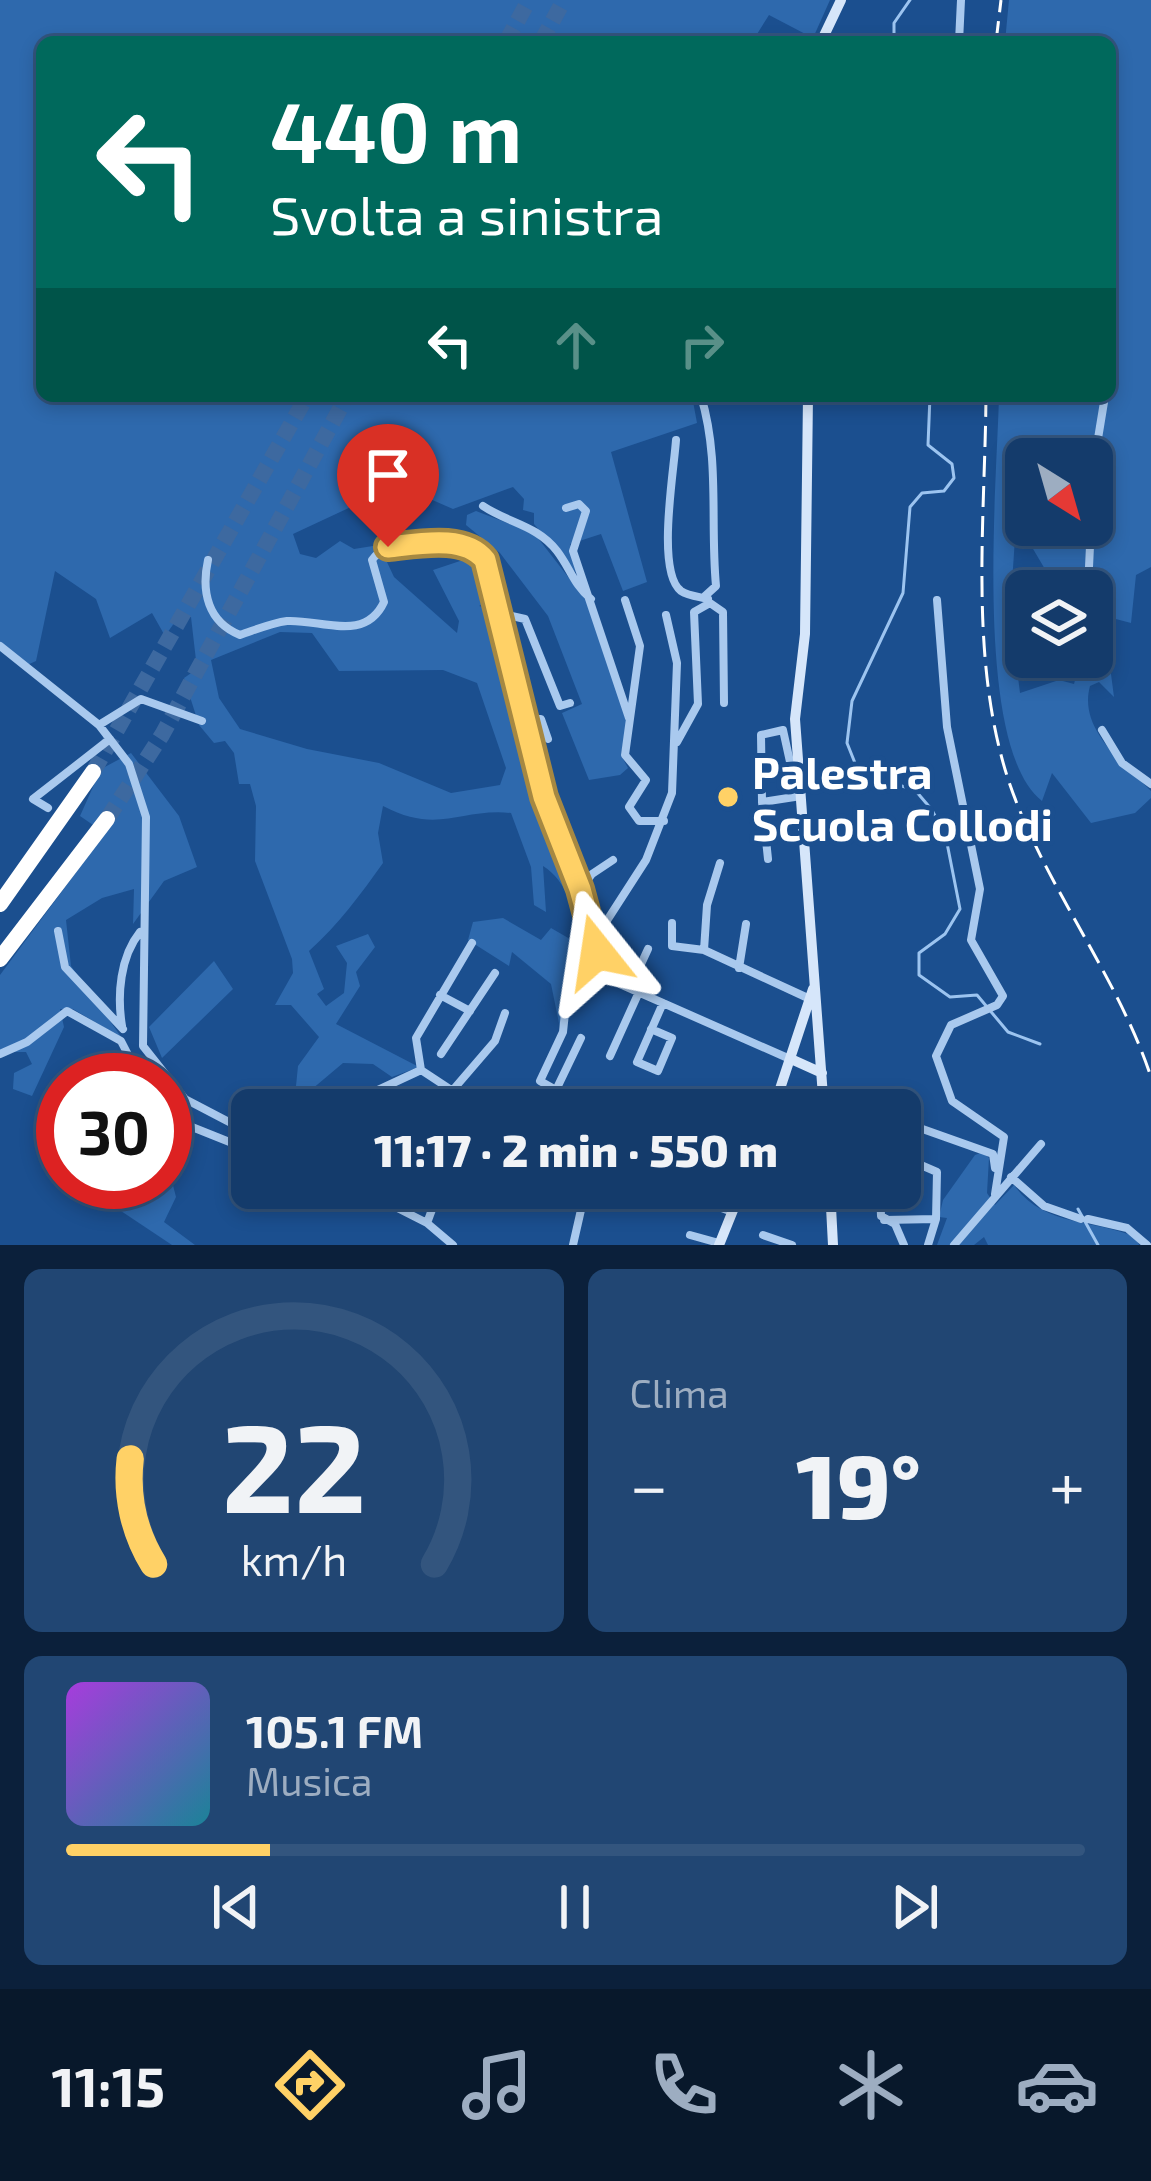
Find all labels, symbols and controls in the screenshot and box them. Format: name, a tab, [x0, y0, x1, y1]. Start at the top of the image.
text: 440 m	[270, 79, 522, 180]
icon: left	[72, 84, 228, 240]
text: Svolta a sinistra	[270, 181, 663, 246]
icon: left	[417, 312, 483, 378]
icon: ahead	[543, 312, 609, 378]
icon: right	[669, 312, 735, 378]
pin	[337, 424, 439, 547]
north arrow	[1005, 438, 1113, 546]
map controls	[1005, 438, 1113, 678]
icon: arrive	[355, 442, 421, 508]
button: layers	[1005, 570, 1113, 678]
place label: Palestra Scuola Collodi	[752, 744, 1053, 850]
marker: Palestra Scuola Collodi	[715, 784, 741, 810]
position arrow	[534, 889, 660, 1015]
speed limit sign: 30	[36, 1053, 192, 1209]
text: 11:17 · 2 min · 550 m	[374, 1122, 778, 1176]
text: Clima	[630, 1369, 729, 1416]
text: 22	[221, 1388, 366, 1538]
text: 19°	[796, 1429, 921, 1537]
text: −	[630, 1444, 668, 1523]
text: +	[1049, 1444, 1085, 1523]
text: km/h	[240, 1532, 347, 1584]
text: 105.1 FM	[246, 1703, 423, 1757]
text: Musica	[246, 1757, 372, 1804]
icon: previous	[203, 1874, 269, 1940]
icon: pause	[542, 1874, 608, 1940]
icon: next	[882, 1874, 948, 1940]
icon: directions	[268, 2043, 352, 2127]
icon: music	[455, 2043, 539, 2127]
icon: phone	[642, 2043, 726, 2127]
icon: climate	[829, 2043, 913, 2127]
icon: car	[1015, 2043, 1099, 2127]
text: 11:15	[51, 2053, 165, 2118]

